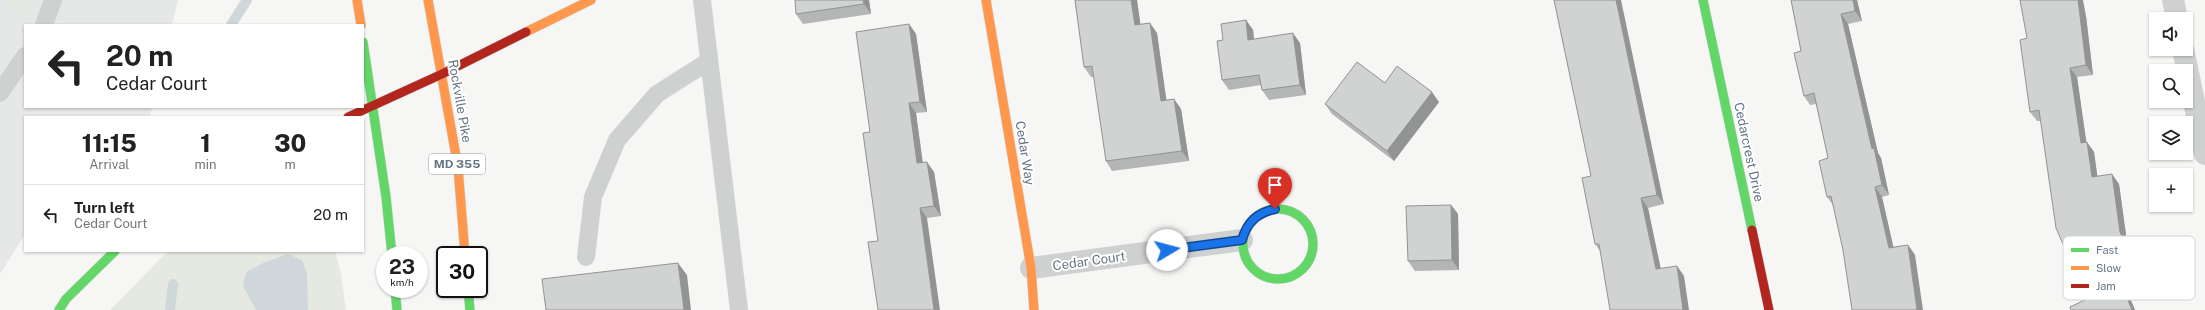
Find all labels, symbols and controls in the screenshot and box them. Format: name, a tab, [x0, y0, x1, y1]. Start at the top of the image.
map controls	[2149, 12, 2193, 212]
button: sound	[2149, 12, 2193, 56]
text: 20 m	[106, 39, 173, 72]
icon: left	[40, 40, 92, 92]
street label: Rockville Pike	[445, 58, 475, 144]
button: search	[2149, 64, 2193, 108]
text: Cedar Court	[106, 73, 208, 94]
street label: Cedarcrest Drive	[1731, 101, 1767, 203]
button: layers	[2149, 116, 2193, 160]
street label: Cedar Way	[1013, 120, 1037, 186]
text: 11:15	[82, 129, 137, 157]
text: 1	[200, 129, 211, 157]
text: 30	[274, 129, 306, 157]
road number: MD 355	[429, 154, 485, 174]
text: Arrival	[89, 157, 129, 172]
text: min	[194, 157, 216, 172]
text: m	[285, 157, 296, 172]
pin	[1258, 168, 1292, 209]
button: +	[2149, 168, 2193, 212]
icon: arrive	[1264, 174, 1286, 196]
text: Turn left	[74, 199, 135, 216]
icon: left	[40, 204, 62, 226]
text: 20 m	[313, 206, 348, 223]
text: Cedar Court	[74, 216, 147, 231]
position arrow	[1146, 229, 1188, 271]
legend	[2063, 236, 2195, 300]
text: Fast	[2096, 244, 2118, 256]
speed limit sign: 30	[436, 246, 488, 298]
street label: Cedar Court	[1052, 248, 1126, 274]
text: 23	[389, 255, 415, 279]
text: Slow	[2096, 262, 2122, 274]
text: km/h	[390, 276, 414, 288]
text: Jam	[2096, 280, 2116, 292]

